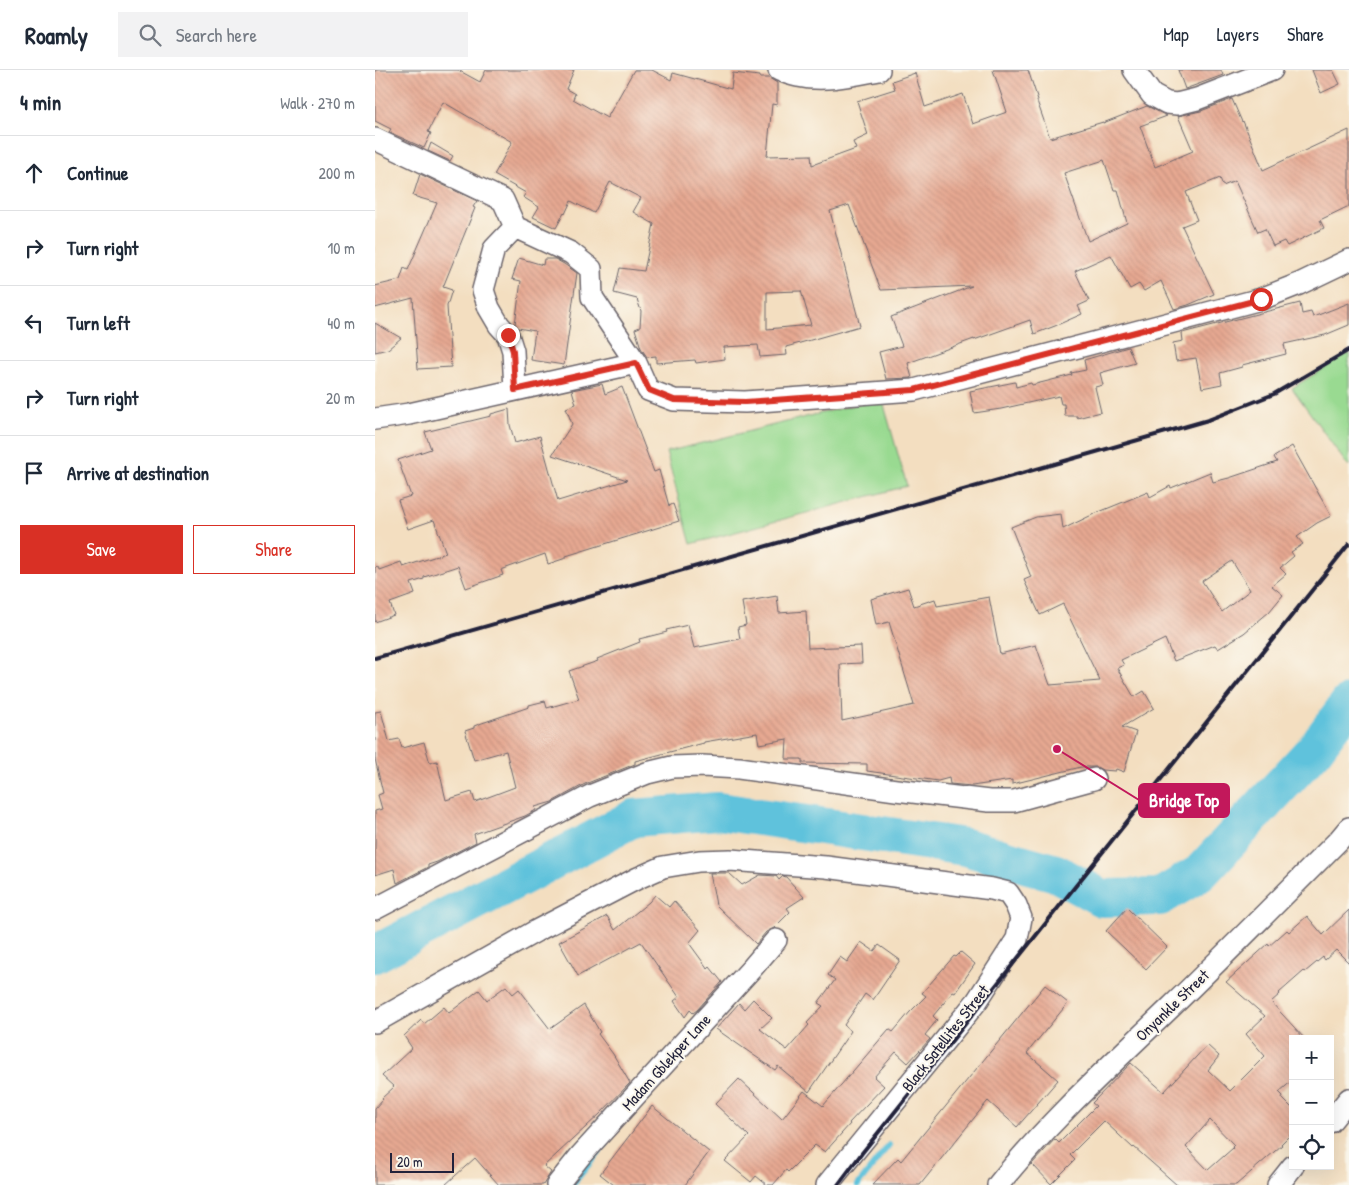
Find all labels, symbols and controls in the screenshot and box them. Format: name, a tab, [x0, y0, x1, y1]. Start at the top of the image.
search box	[118, 12, 468, 57]
text: Roamly	[25, 19, 88, 51]
icon: search	[136, 21, 164, 49]
text: Search here	[176, 22, 257, 48]
text: Map	[1163, 22, 1189, 47]
text: Layers	[1217, 22, 1259, 47]
text: Share	[1287, 22, 1324, 47]
text: 4 min	[20, 88, 61, 117]
text: Walk · 270 m	[280, 92, 355, 114]
icon: ahead	[20, 159, 48, 187]
text: Continue	[67, 160, 128, 186]
text: 200 m	[319, 162, 355, 184]
icon: right	[20, 234, 48, 262]
text: Turn right	[67, 235, 138, 261]
text: 10 m	[327, 237, 355, 259]
route start	[1250, 288, 1273, 311]
icon: left	[20, 309, 48, 337]
text: Turn left	[67, 310, 130, 336]
text: 40 m	[327, 312, 355, 334]
route end	[497, 324, 520, 347]
icon: right	[20, 384, 48, 412]
text: Turn right	[67, 385, 138, 411]
text: 20 m	[326, 387, 355, 409]
icon: arrive	[20, 459, 48, 487]
text: Arrive at destination	[67, 460, 209, 486]
button: Save	[20, 525, 183, 574]
button: Share	[193, 525, 355, 574]
callout: Bridge Top	[1139, 784, 1229, 817]
text: Bridge Top	[1149, 788, 1219, 814]
street label: Onyankle Street	[1130, 964, 1214, 1046]
street label: Black Satellites Street	[896, 980, 994, 1096]
street label: Madam Gblekper Lane	[617, 1008, 716, 1115]
map controls	[1289, 1035, 1334, 1170]
button: +	[1289, 1035, 1334, 1080]
button: −	[1289, 1080, 1334, 1125]
button: locate	[1289, 1125, 1334, 1170]
scale bar	[390, 1150, 454, 1173]
text: 20 m	[397, 1152, 423, 1171]

